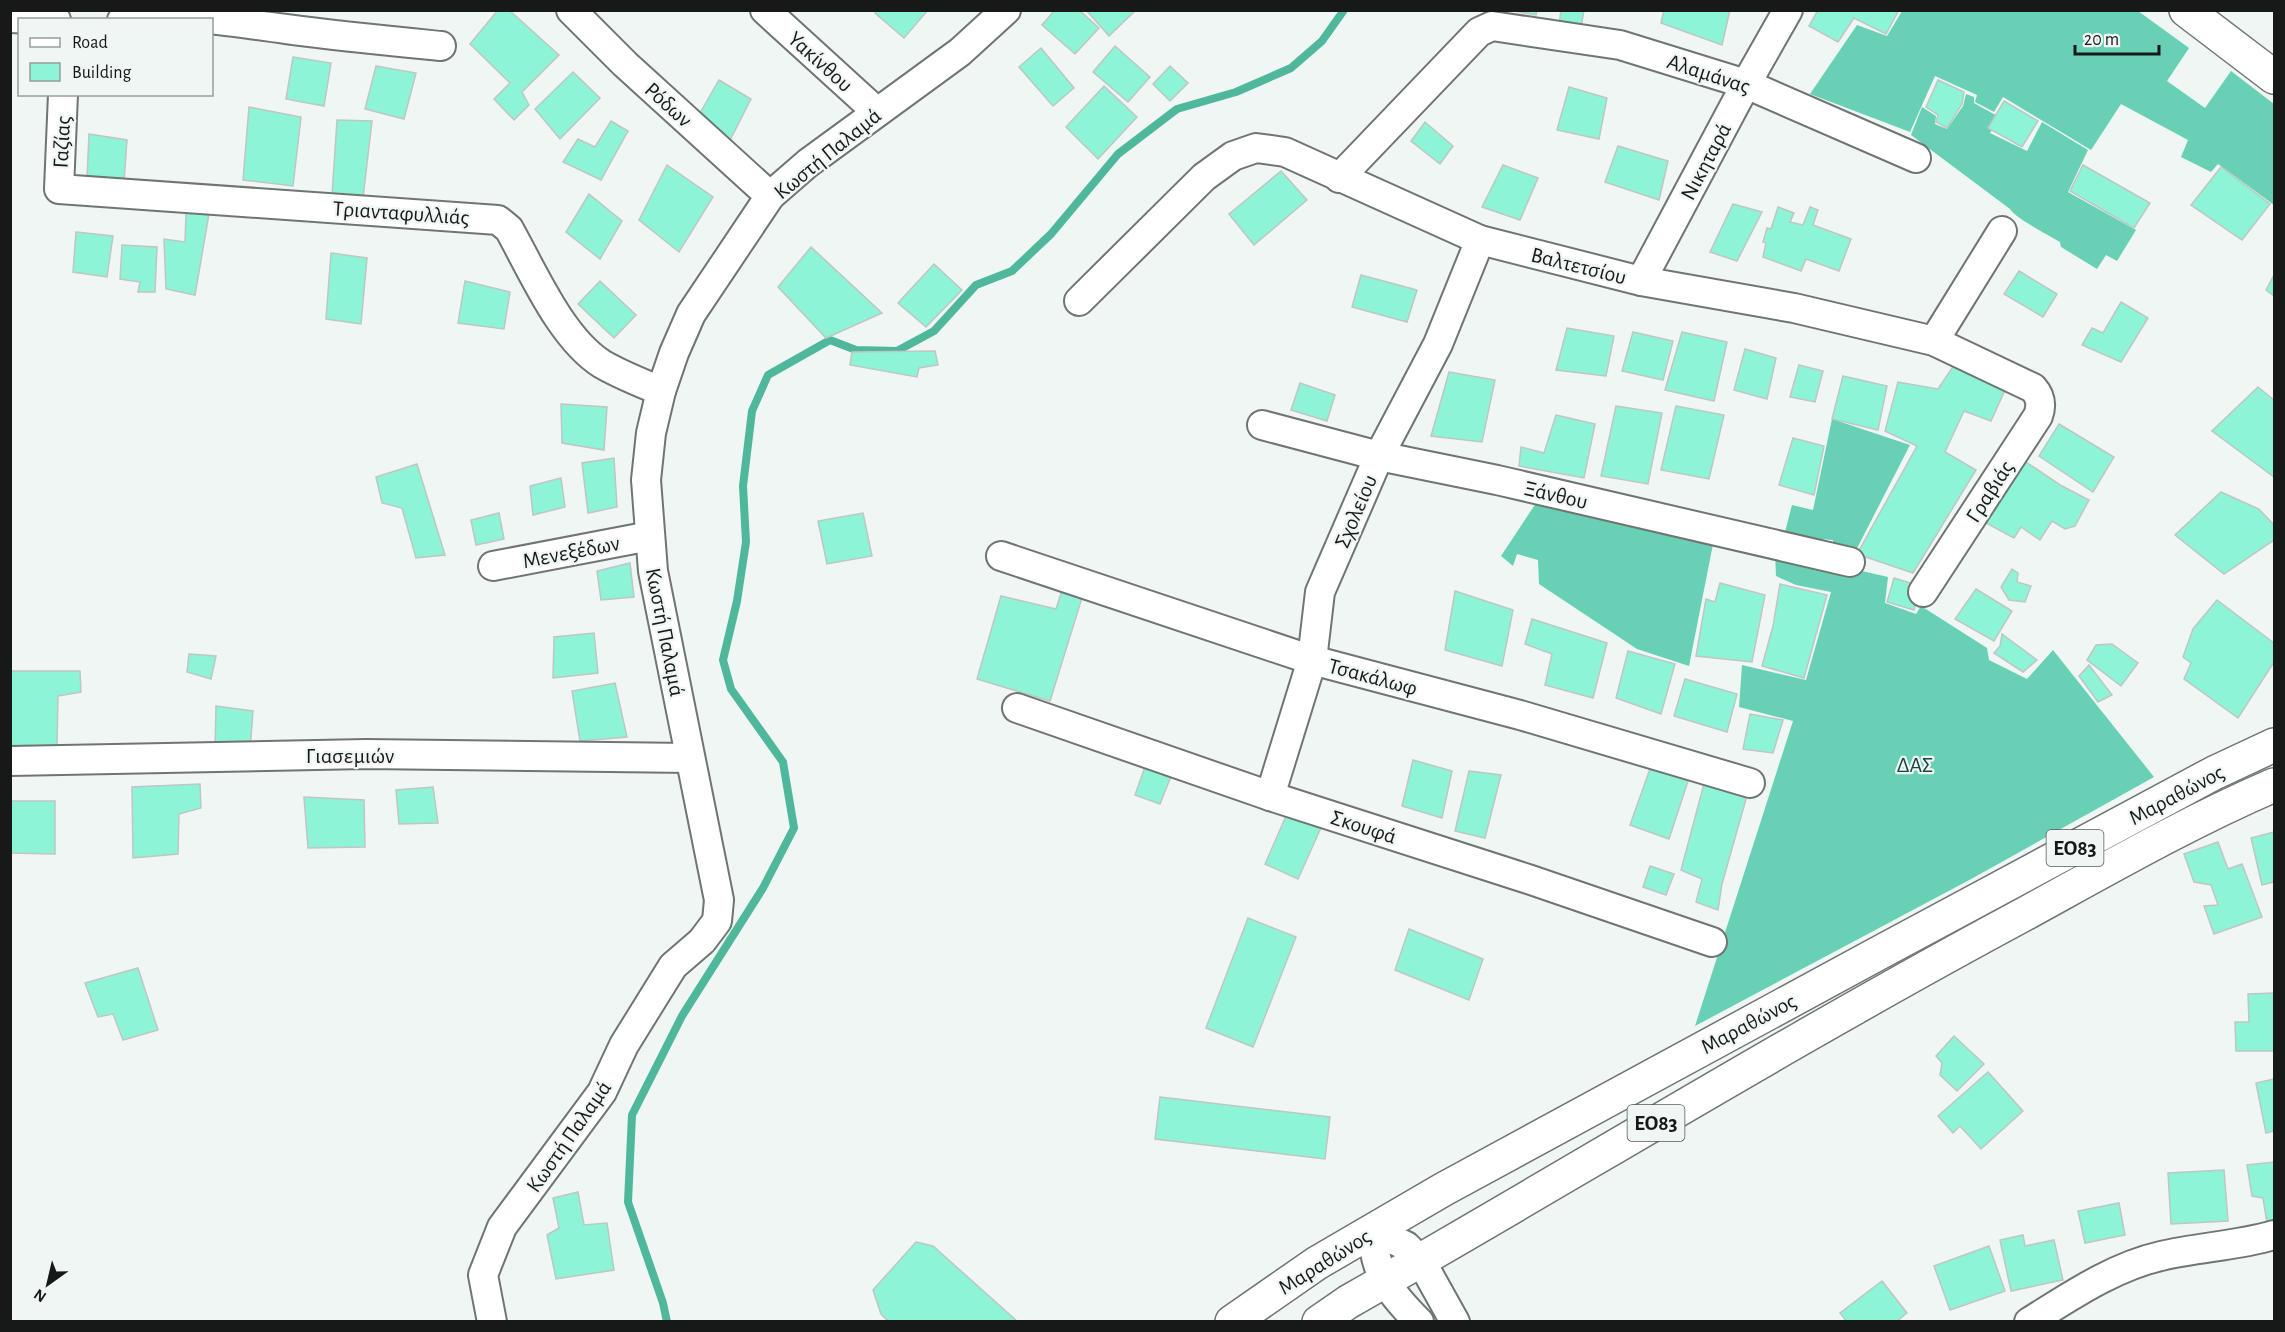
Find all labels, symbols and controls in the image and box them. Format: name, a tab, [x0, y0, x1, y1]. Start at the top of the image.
legend	[18, 18, 213, 96]
scale bar	[2075, 18, 2159, 56]
street label: Υακίνθου	[784, 27, 857, 96]
text: 20 m	[2084, 31, 2119, 49]
text: Road	[72, 34, 108, 52]
street label: Αλαμάνας	[1665, 50, 1753, 98]
text: Building	[72, 64, 132, 82]
street label: Ρόδων	[641, 78, 696, 131]
street label: Κωστή Παλαμά	[770, 104, 885, 203]
street label: Γαζίας	[50, 115, 74, 169]
street label: Νικηταρά	[1677, 119, 1735, 204]
street label: Τριανταφυλλιάς	[332, 197, 470, 229]
street label: Βαλτετσίου	[1529, 244, 1629, 288]
street label: Γραβιάς	[1962, 457, 2018, 526]
street label: Σχολείου	[1331, 472, 1381, 551]
street label: Ξάνθου	[1522, 477, 1590, 513]
street label: Μενεξέδων	[521, 532, 622, 573]
street label: Κωστή Παλαμά	[642, 566, 688, 698]
street label: Τσακάλωφ	[1326, 655, 1420, 699]
street label: Γιασεμιών	[306, 745, 394, 767]
park label: ΔΑΣ	[1897, 754, 1933, 776]
street label: Μαραθώνος	[2125, 761, 2228, 829]
street label: Σκουφά	[1328, 806, 1399, 848]
road number: ΕΟ83	[2046, 830, 2104, 866]
street label: Μαραθώνος	[1697, 990, 1800, 1058]
street label: Κωστή Παλαμά	[522, 1077, 615, 1196]
road number: ΕΟ83	[1628, 1105, 1684, 1141]
street label: Μαραθώνος	[1275, 1225, 1375, 1299]
north arrow	[18, 1254, 78, 1314]
text: N	[31, 1286, 49, 1305]

